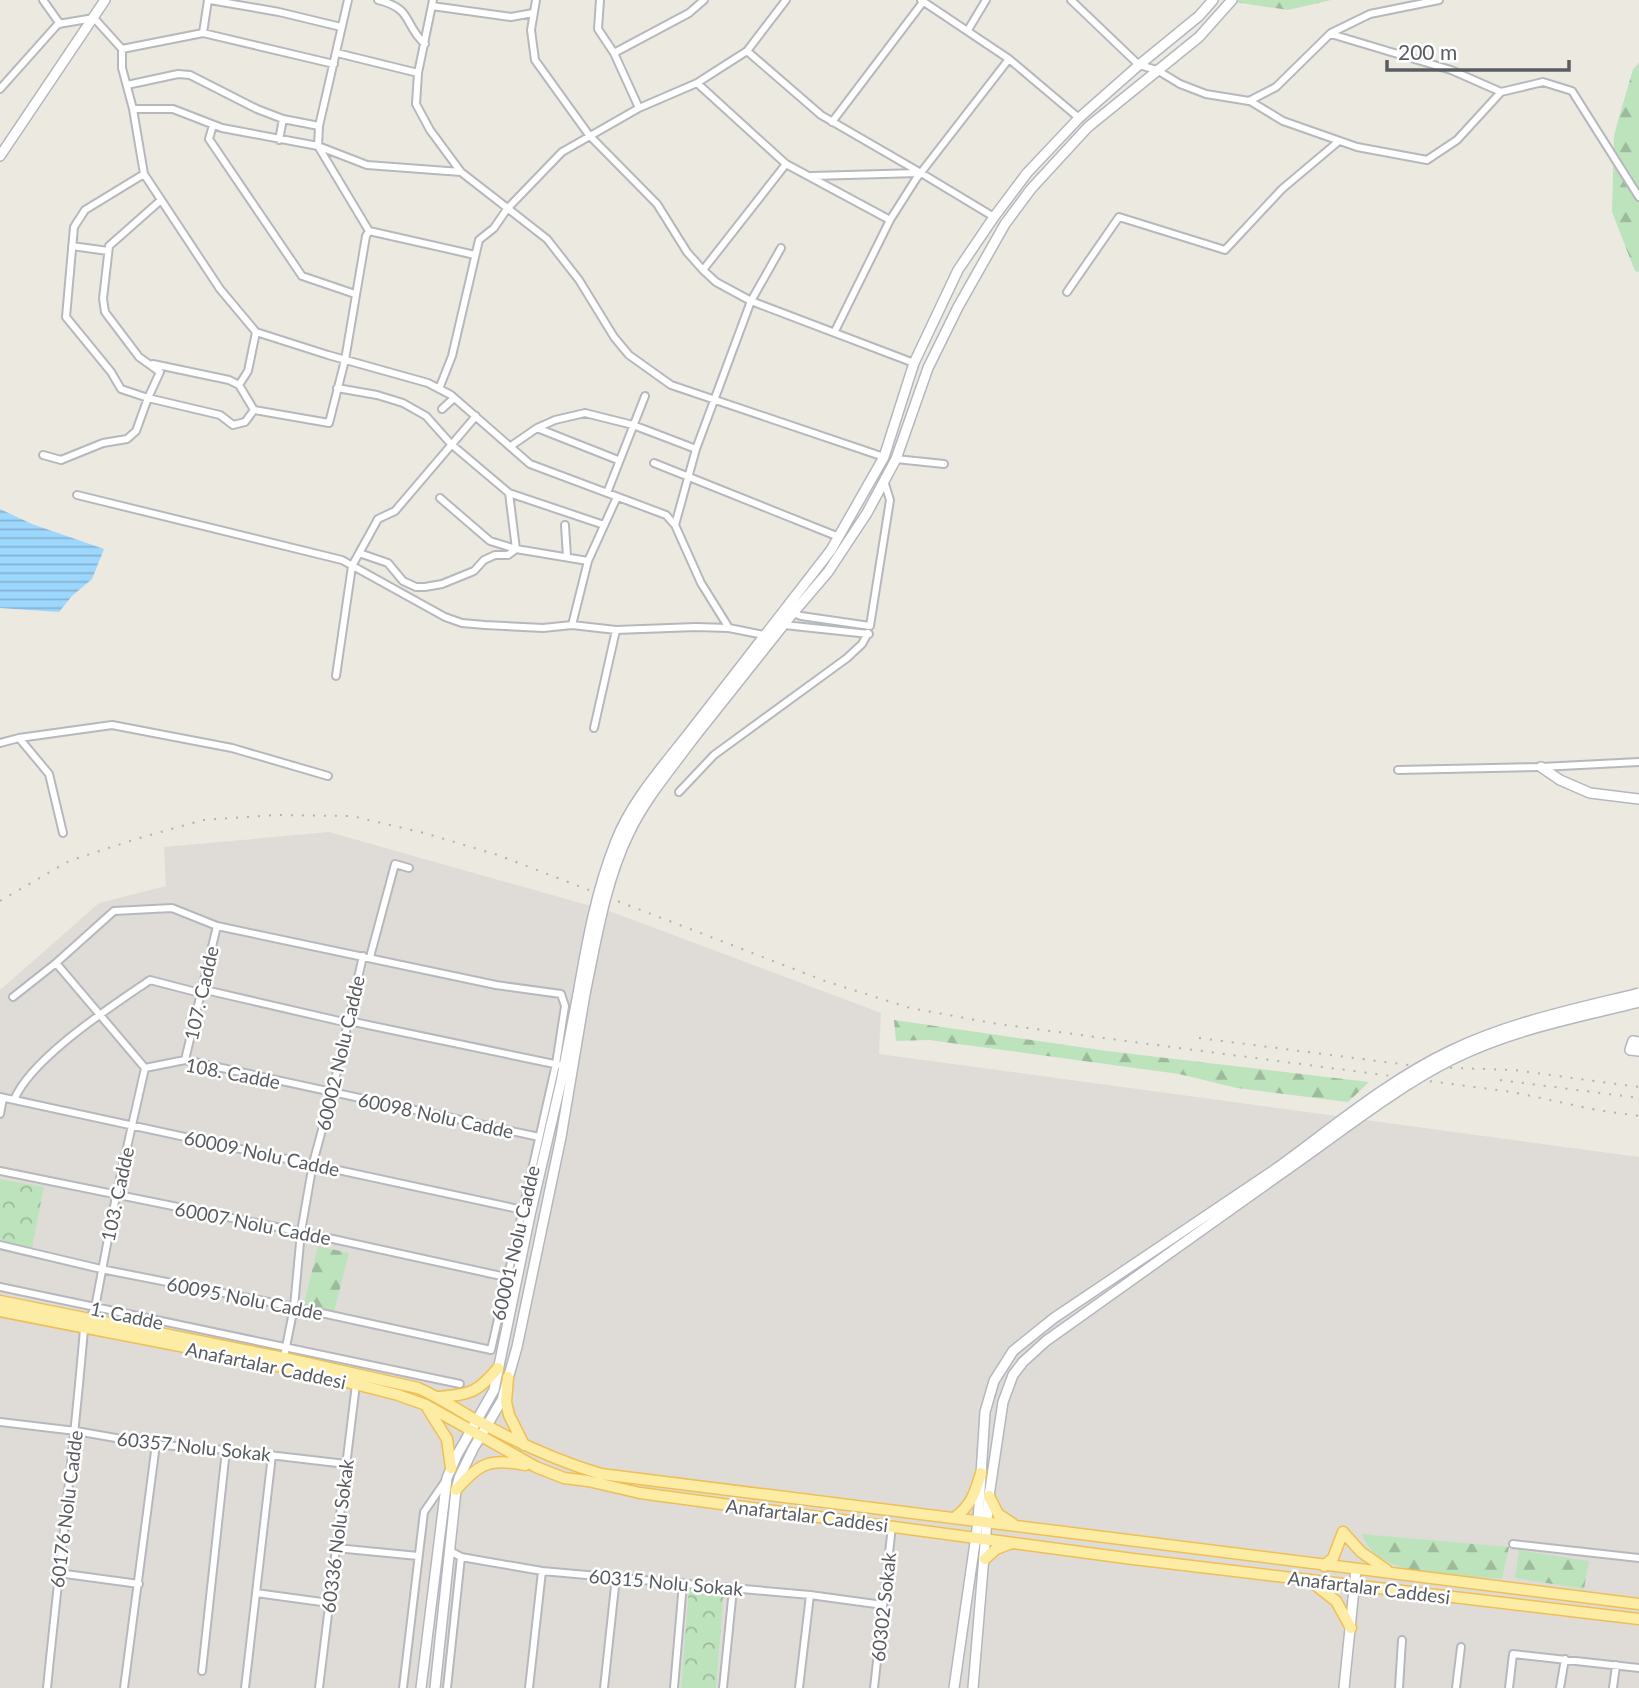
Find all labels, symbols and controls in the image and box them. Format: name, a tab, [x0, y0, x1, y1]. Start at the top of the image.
scale bar	[1387, 28, 1569, 72]
text: 200 m	[1398, 39, 1457, 64]
street label: 107. Cadde	[179, 944, 223, 1042]
street label: 60002 Nolu Cadde	[311, 973, 369, 1133]
street label: 108. Cadde	[184, 1053, 282, 1093]
street label: 60098 Nolu Cadde	[356, 1087, 516, 1143]
street label: 60009 Nolu Cadde	[182, 1125, 342, 1181]
street label: 103. Cadde	[96, 1145, 138, 1243]
street label: 60001 Nolu Cadde	[486, 1163, 544, 1323]
street label: 60007 Nolu Cadde	[173, 1197, 333, 1249]
street label: 60095 Nolu Cadde	[165, 1272, 325, 1324]
street label: 1. Cadde	[89, 1296, 165, 1334]
street label: Anafartalar Caddesi	[184, 1337, 348, 1393]
street label: 60357 Nolu Sokak	[116, 1426, 272, 1466]
street label: 60176 Nolu Cadde	[45, 1429, 87, 1589]
street label: 60336 Nolu Sokak	[316, 1458, 358, 1614]
street label: Anafartalar Caddesi	[724, 1494, 890, 1536]
street label: 60302 Sokak	[866, 1551, 900, 1663]
street label: 60315 Nolu Sokak	[588, 1564, 744, 1600]
street label: Anafartalar Caddesi	[1286, 1566, 1452, 1608]

